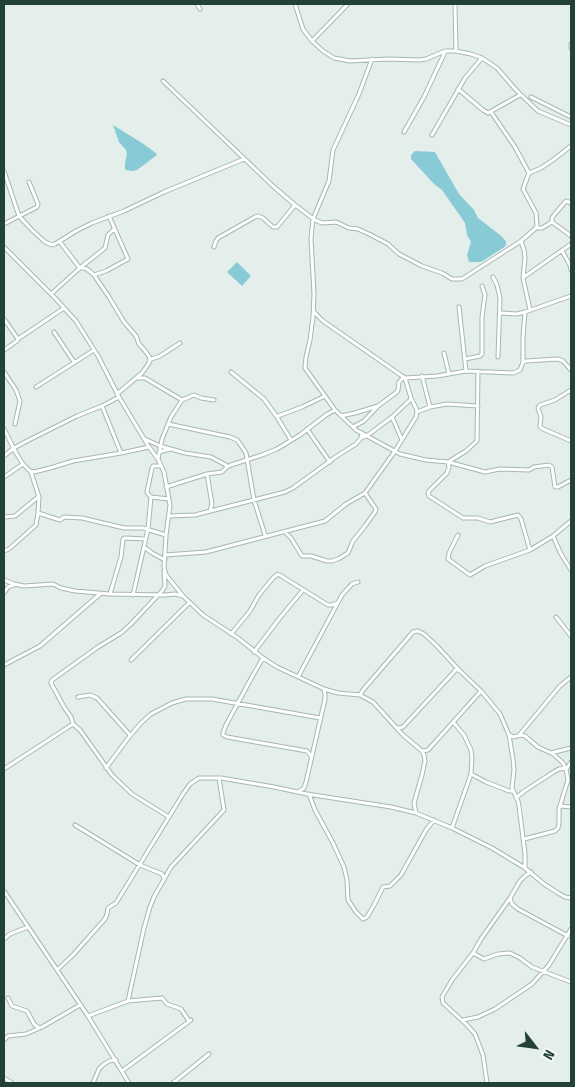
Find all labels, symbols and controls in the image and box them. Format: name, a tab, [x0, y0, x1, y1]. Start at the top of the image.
north arrow	[510, 1022, 560, 1072]
text: N	[539, 1047, 558, 1063]

